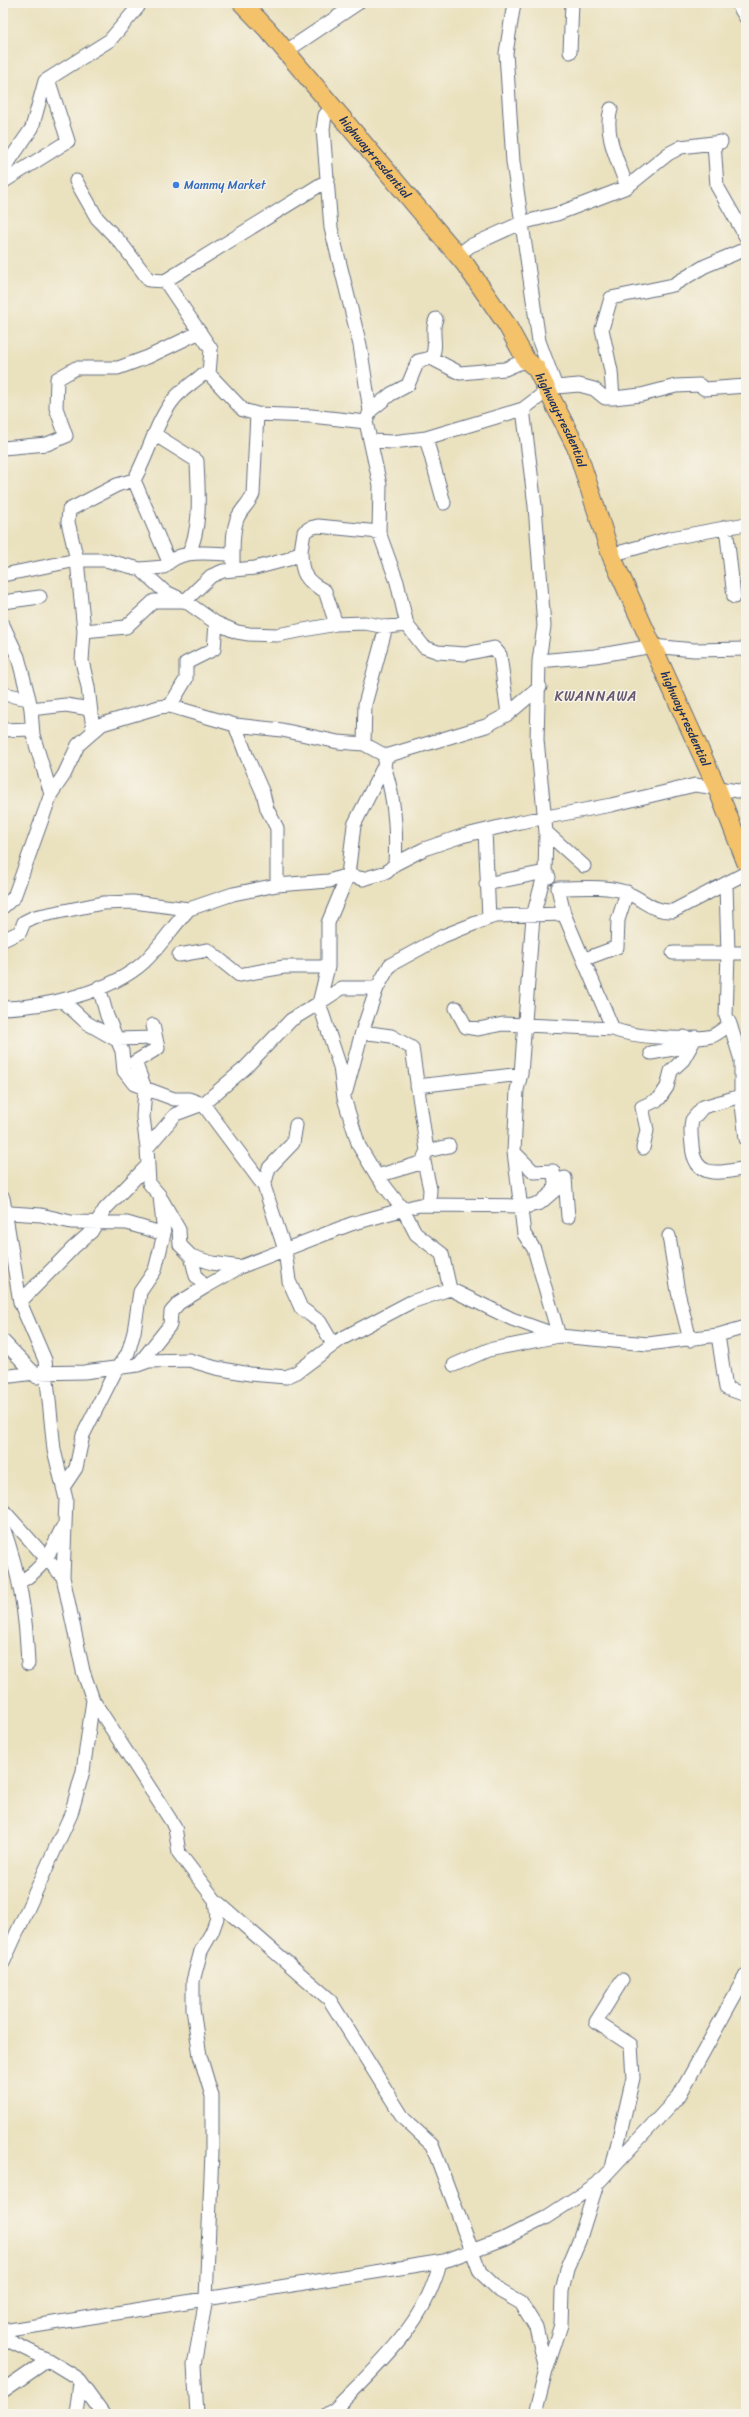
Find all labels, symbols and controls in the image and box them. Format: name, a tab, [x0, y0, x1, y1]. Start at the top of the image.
street label: highway+resdential	[333, 110, 417, 204]
place label: Mammy Market	[184, 174, 267, 196]
marker: Mammy Market	[171, 180, 181, 190]
street label: highway+resdential	[529, 368, 593, 471]
street label: highway+resdential	[654, 666, 717, 771]
district label: KWANNAWA	[555, 684, 637, 709]

